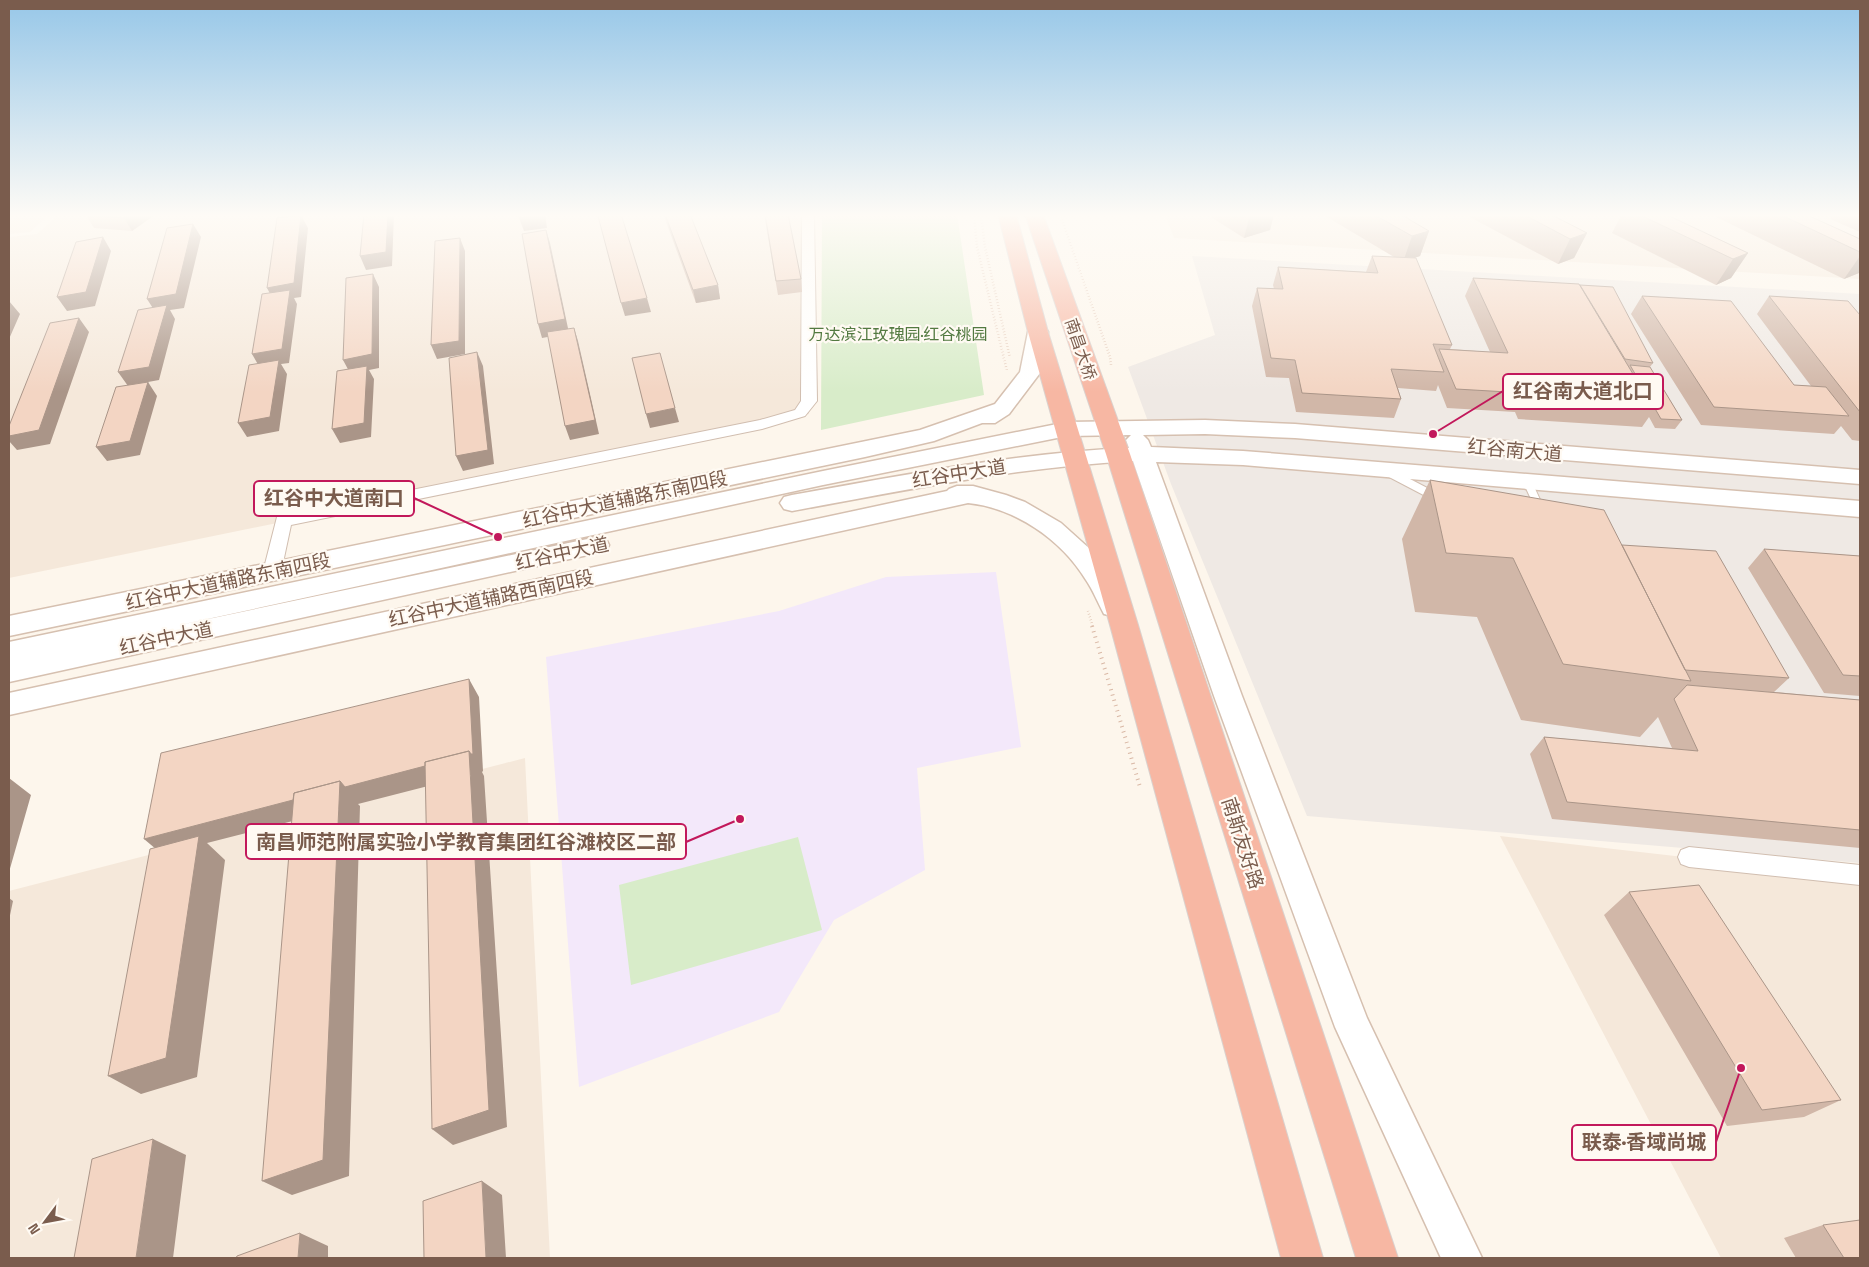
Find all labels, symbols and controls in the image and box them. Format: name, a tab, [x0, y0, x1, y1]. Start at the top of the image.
street label: 南昌大桥	[1060, 315, 1101, 383]
park label: 万达滨江玫瑰园·红谷桃园	[809, 324, 988, 345]
callout: 红谷南大道北口	[1503, 374, 1663, 409]
text: 红谷南大道北口	[1513, 378, 1653, 404]
street label: 红谷南大道	[1467, 434, 1563, 467]
street label: 红谷中大道	[910, 454, 1008, 493]
street label: 红谷中大道辅路东南四段	[520, 466, 730, 533]
callout: 红谷中大道南口	[254, 481, 414, 516]
text: 红谷中大道南口	[264, 485, 404, 511]
street label: 红谷中大道	[513, 531, 611, 576]
street label: 红谷中大道辅路东南四段	[123, 548, 333, 615]
street label: 红谷中大道辅路西南四段	[386, 565, 596, 632]
street label: 红谷中大道	[117, 616, 215, 661]
street label: 南斯友好路	[1216, 794, 1269, 892]
callout: 南昌师范附属实验小学教育集团红谷滩校区二部	[246, 824, 686, 859]
text: 南昌师范附属实验小学教育集团红谷滩校区二部	[256, 829, 676, 855]
callout: 联泰·香域尚城	[1572, 1125, 1716, 1160]
text: 联泰·香域尚城	[1582, 1129, 1706, 1155]
north arrow	[20, 1197, 70, 1247]
text: N	[24, 1220, 44, 1238]

